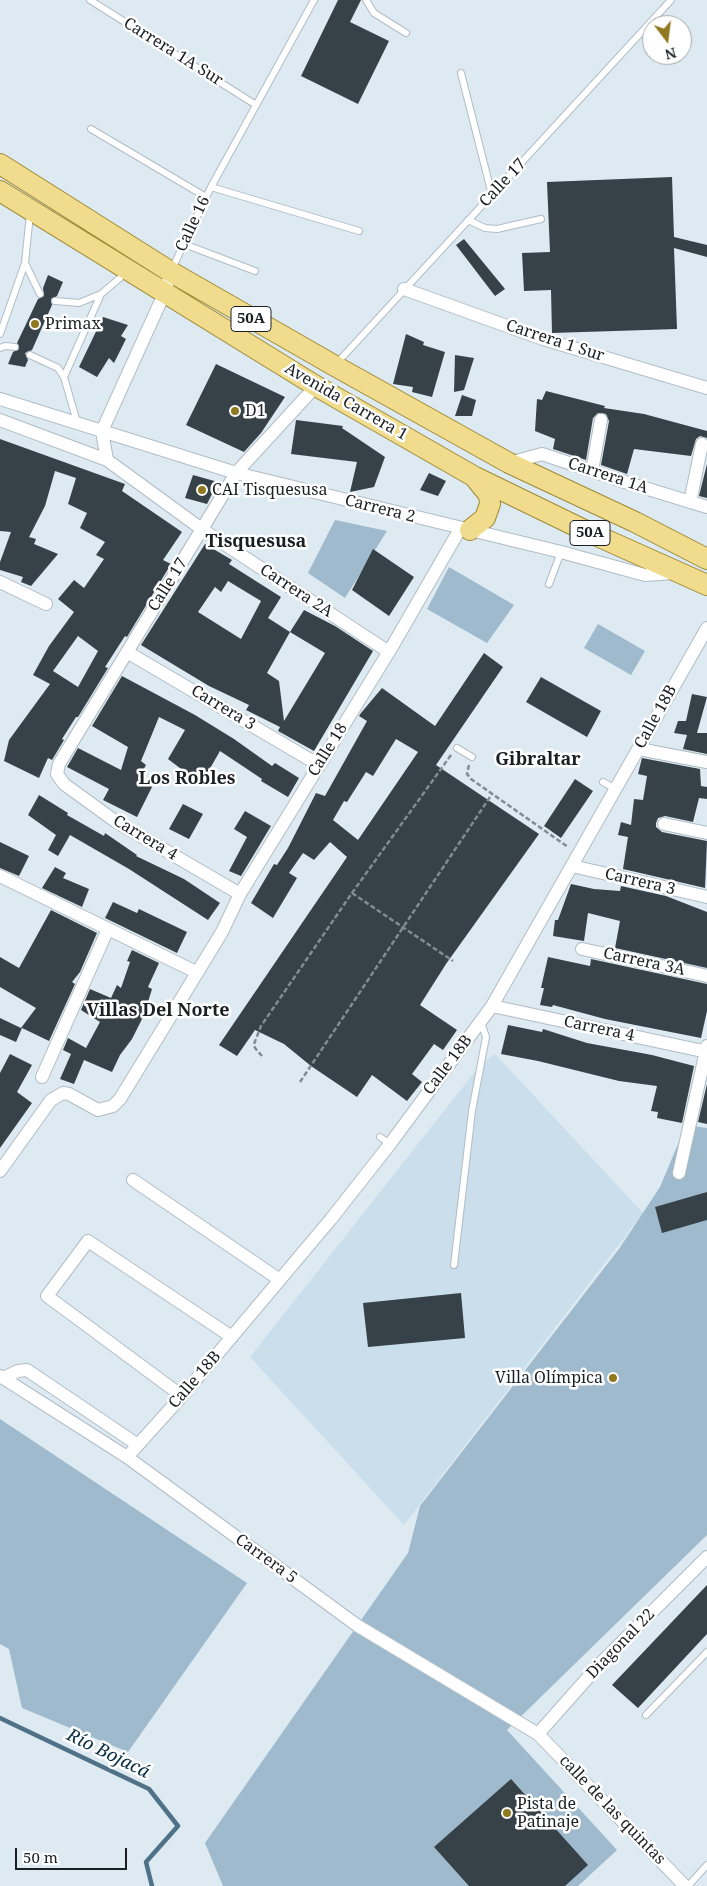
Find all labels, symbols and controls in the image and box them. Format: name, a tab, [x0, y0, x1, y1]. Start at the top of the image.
street label: Carrera 1A Sur	[120, 14, 226, 90]
north arrow	[642, 15, 692, 65]
text: N	[663, 43, 679, 65]
street label: Calle 17	[476, 155, 530, 211]
street label: Calle 16	[172, 193, 214, 255]
road number: 50A	[231, 306, 271, 332]
place label: Primax	[45, 314, 101, 334]
street label: Carrera 1 Sur	[503, 316, 607, 366]
marker: Primax	[29, 318, 41, 330]
street label: Avenida Carrera 1	[281, 359, 411, 445]
place label: D1	[245, 401, 266, 421]
marker: D1	[229, 405, 241, 417]
street label: Carrera 1A	[566, 454, 650, 498]
place label: CAI Tisquesusa	[212, 480, 327, 500]
marker: CAI Tisquesusa	[196, 484, 208, 496]
street label: Carrera 2	[343, 491, 417, 527]
road number: 50A	[570, 520, 610, 546]
district label: Tisquesusa	[206, 531, 306, 553]
street label: Calle 17	[144, 555, 192, 615]
street label: Carrera 2A	[256, 560, 336, 622]
street label: Carrera 3	[187, 681, 259, 735]
street label: Calle 18B	[631, 682, 681, 752]
street label: Calle 18	[304, 720, 352, 780]
district label: Gibraltar	[495, 749, 581, 771]
district label: Los Robles	[138, 768, 236, 790]
street label: Carrera 4	[109, 811, 181, 865]
street label: Carrera 3	[603, 865, 677, 899]
street label: Carrera 3A	[601, 944, 687, 980]
district label: Villas Del Norte	[86, 1000, 230, 1022]
street label: Carrera 4	[562, 1012, 636, 1046]
street label: Calle 18B	[419, 1031, 477, 1099]
street label: Calle 18B	[165, 1347, 225, 1413]
place label: Villa Olímpica	[495, 1368, 603, 1388]
marker: Villa Olímpica	[607, 1372, 619, 1384]
street label: Carrera 5	[231, 1530, 301, 1588]
street label: Diagonal 22	[583, 1605, 659, 1683]
water label: Río Bojacá	[63, 1725, 153, 1783]
street label: calle de las quintas	[555, 1751, 669, 1869]
place label: Pista de Patinaje	[517, 1794, 579, 1832]
marker: Pista de Patinaje	[501, 1807, 513, 1819]
scale bar	[18, 1838, 130, 1870]
text: 50 m	[23, 1847, 58, 1867]

